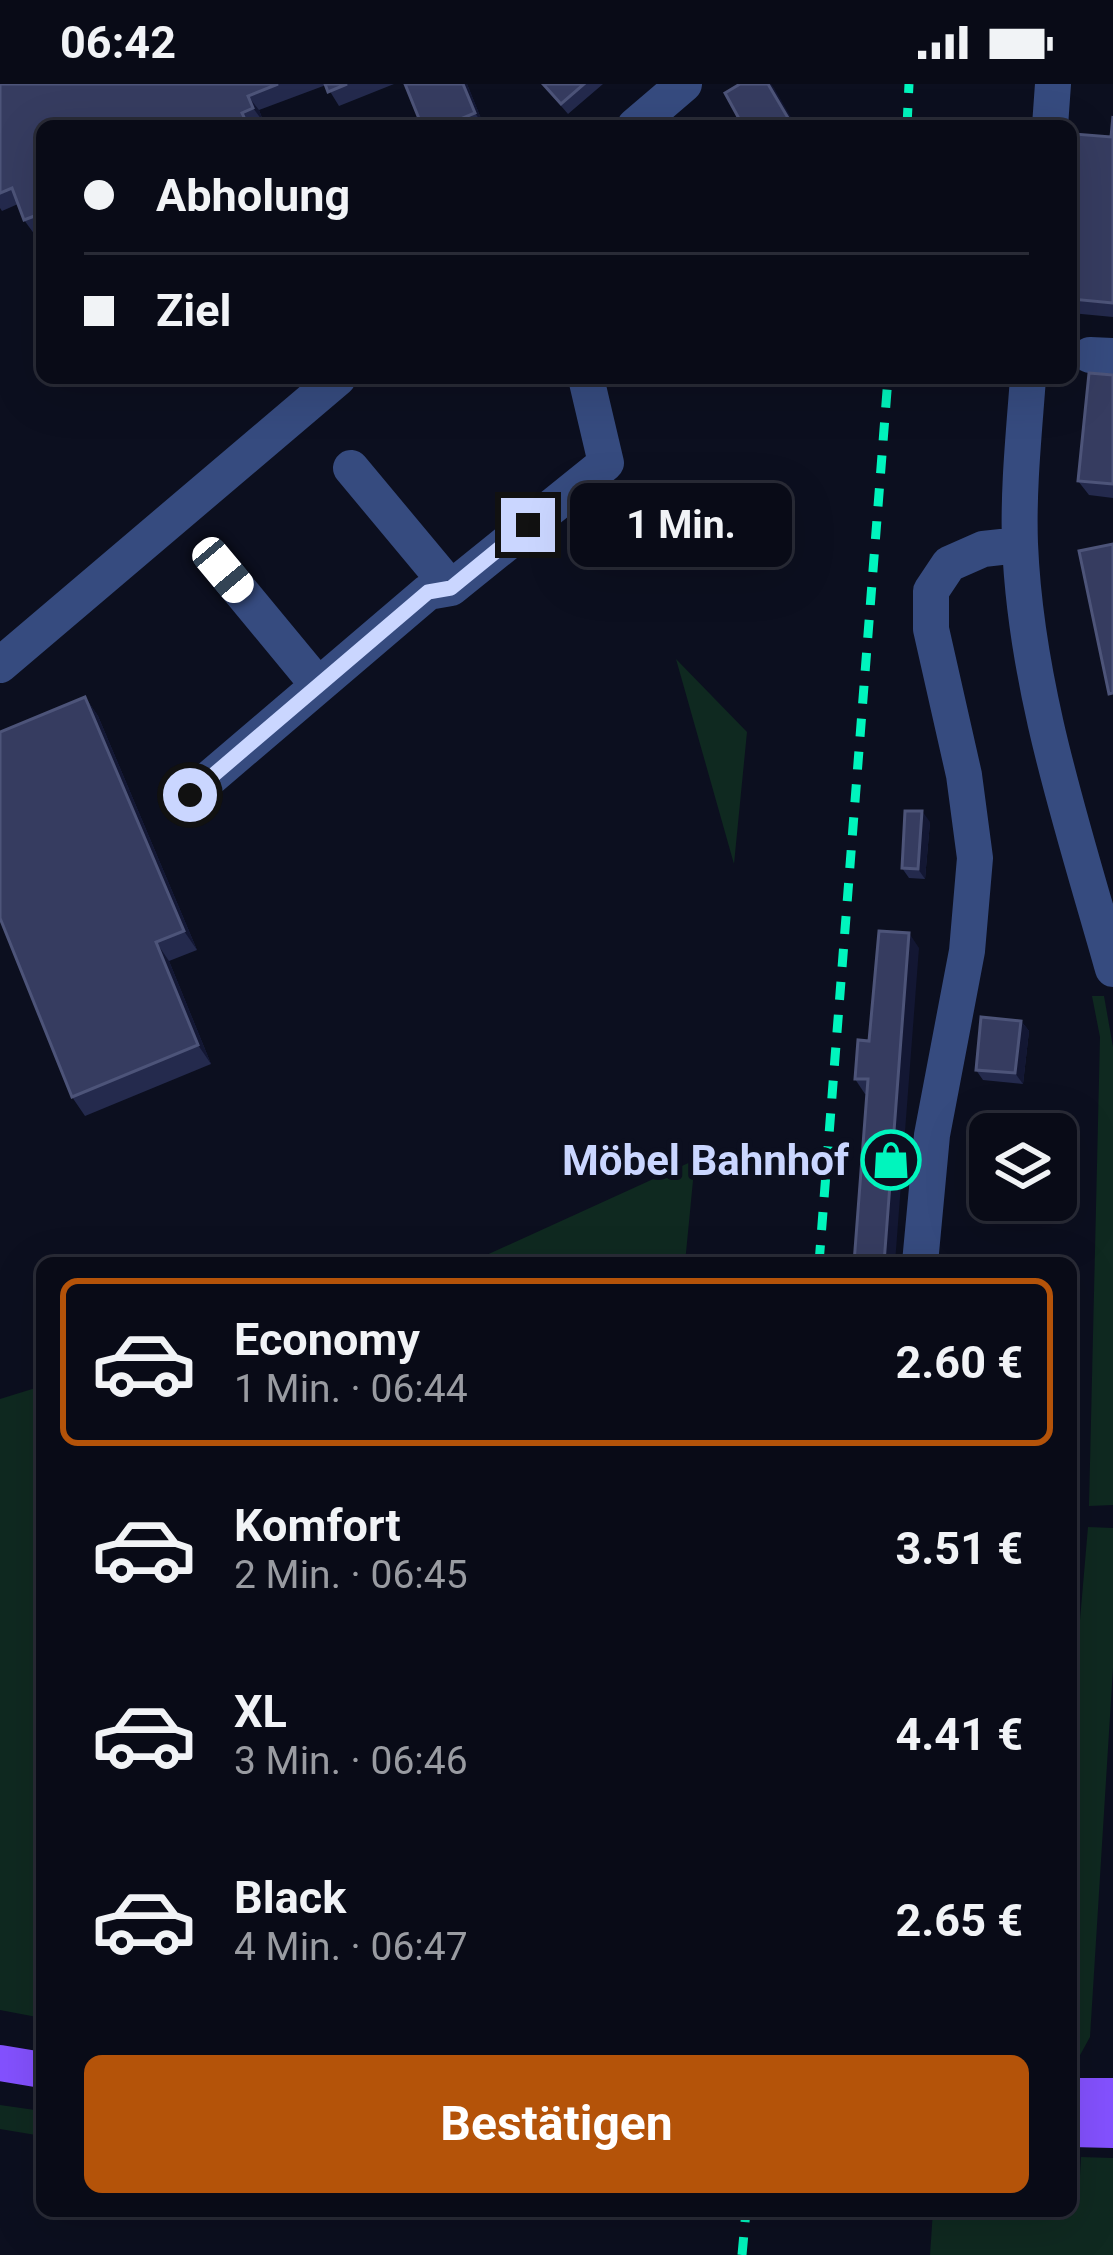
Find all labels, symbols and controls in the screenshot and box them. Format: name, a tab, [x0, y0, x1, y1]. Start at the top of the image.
text: 06:42	[60, 16, 176, 69]
text: Abholung	[156, 169, 350, 222]
text: Ziel	[156, 284, 231, 337]
callout: 1 Min.	[570, 483, 792, 567]
route end	[501, 498, 555, 552]
text: 1 Min.	[626, 502, 736, 548]
car	[186, 531, 260, 609]
route start	[163, 768, 217, 822]
map controls	[969, 1113, 1077, 1221]
button: layers	[969, 1113, 1077, 1221]
shop icon: Möbel Bahnhof	[860, 1129, 922, 1191]
place label: Möbel Bahnhof	[562, 1136, 850, 1185]
icon: car	[90, 1308, 198, 1416]
text: Economy	[234, 1313, 420, 1366]
text: 2.60 €	[895, 1336, 1023, 1389]
text: 1 Min. · 06:44	[234, 1366, 468, 1412]
icon: car	[90, 1494, 198, 1602]
text: Komfort	[234, 1499, 401, 1552]
text: 3.51 €	[895, 1522, 1023, 1575]
text: 2 Min. · 06:45	[234, 1552, 468, 1598]
icon: car	[90, 1680, 198, 1788]
text: XL	[234, 1685, 287, 1738]
text: 4.41 €	[895, 1708, 1023, 1761]
text: 3 Min. · 06:46	[234, 1738, 468, 1784]
icon: car	[90, 1866, 198, 1974]
text: Black	[234, 1871, 346, 1924]
text: 2.65 €	[895, 1894, 1023, 1947]
text: 4 Min. · 06:47	[234, 1924, 468, 1970]
button: Bestätigen	[84, 2055, 1029, 2193]

